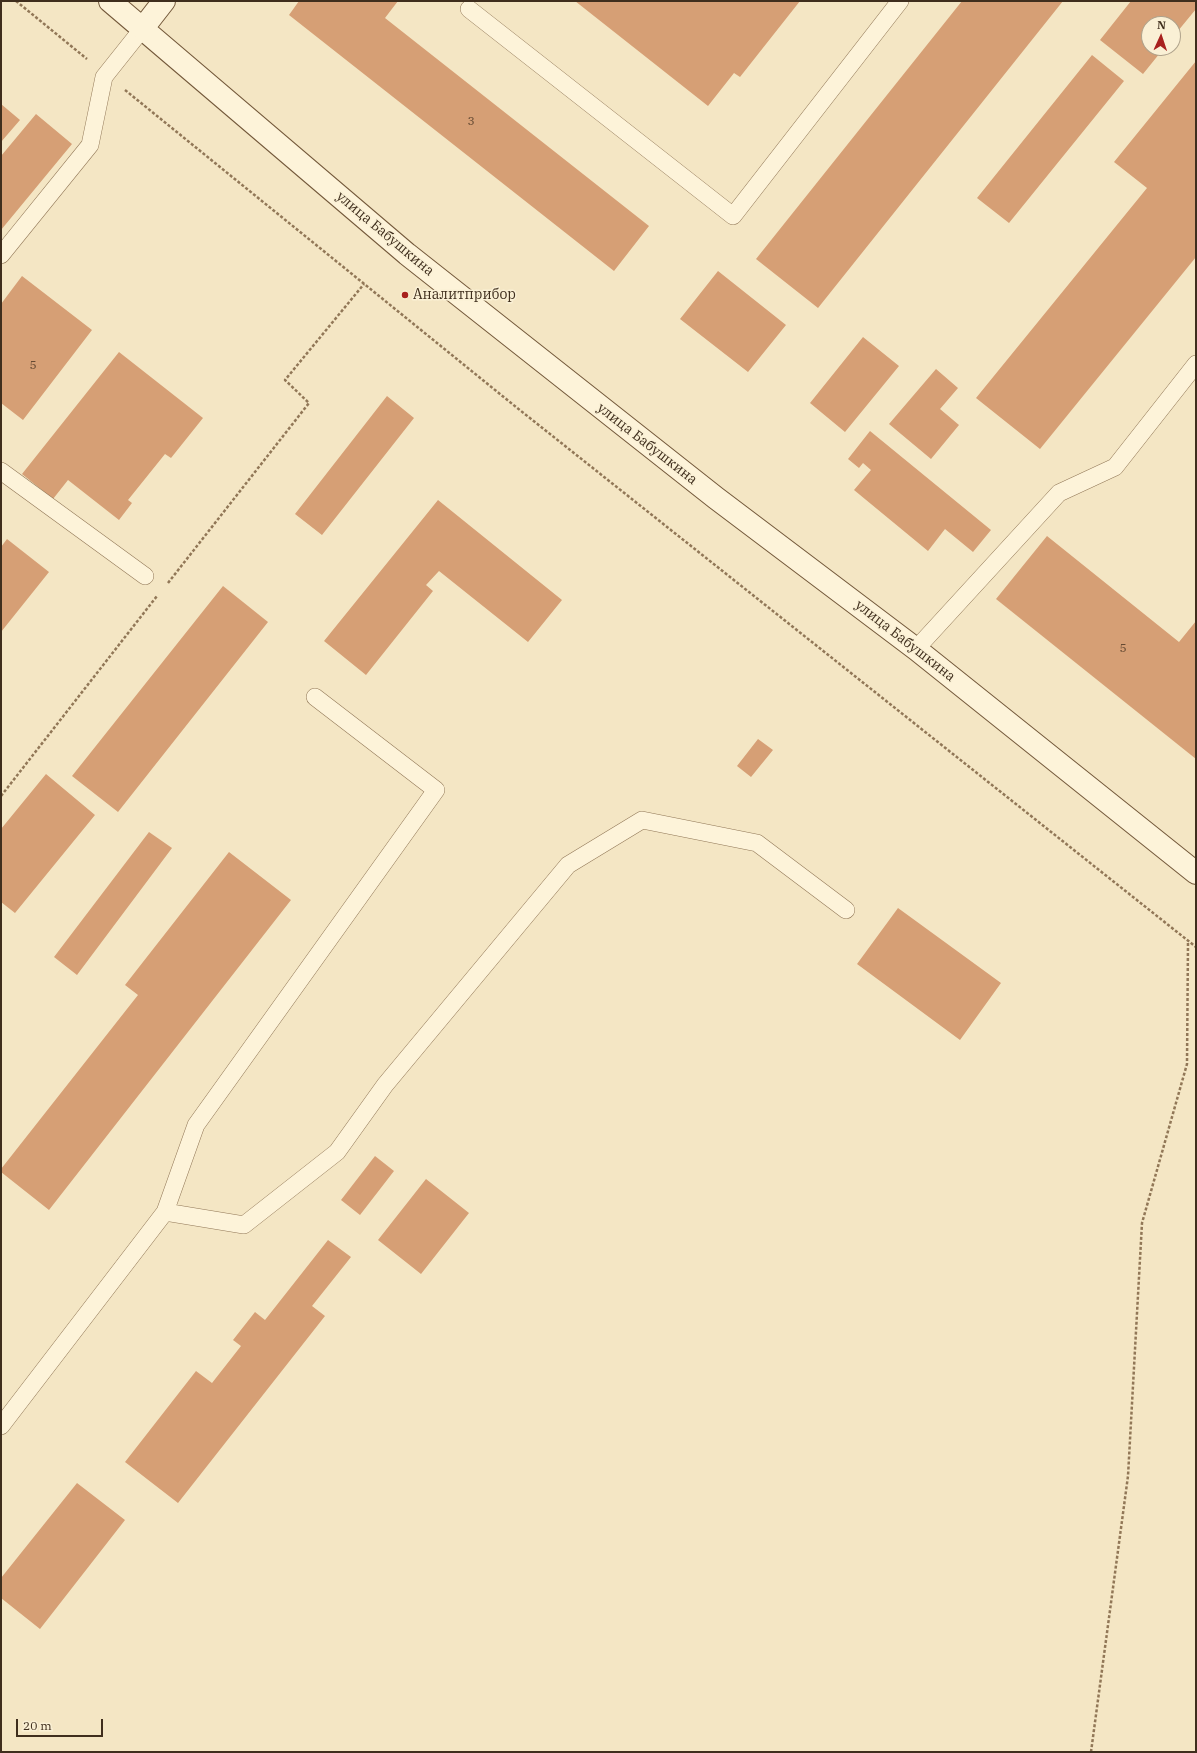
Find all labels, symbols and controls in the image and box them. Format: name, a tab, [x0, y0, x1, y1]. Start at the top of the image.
north arrow	[1141, 16, 1181, 56]
text: N	[1157, 18, 1166, 32]
house number: 3	[467, 115, 475, 129]
street label: улица Бабушкина	[333, 188, 437, 280]
place label: Аналитприбор	[413, 287, 516, 303]
marker: Аналитприбор	[400, 290, 410, 300]
house number: 5	[29, 359, 37, 373]
street label: улица Бабушкина	[594, 400, 700, 488]
street label: улица Бабушкина	[852, 597, 958, 685]
house number: 5	[1119, 642, 1127, 656]
scale bar	[18, 1711, 105, 1737]
text: 20 m	[23, 1718, 52, 1733]

